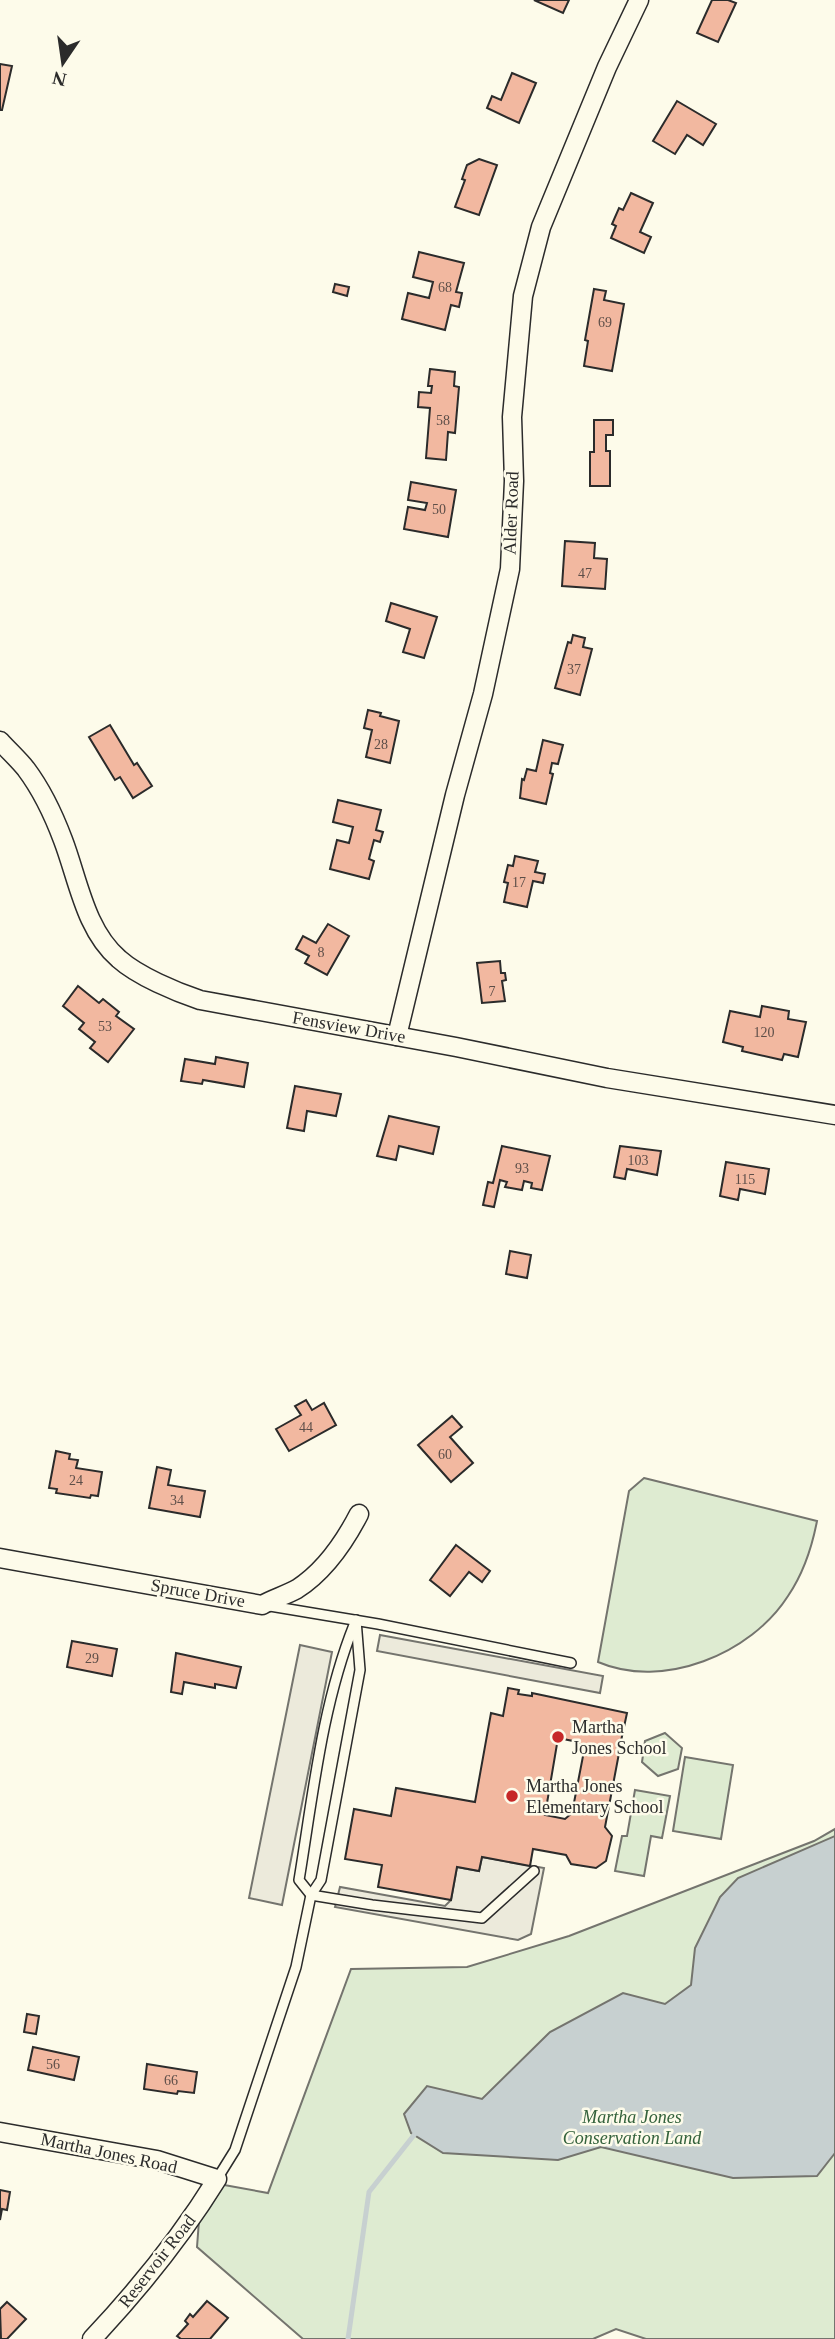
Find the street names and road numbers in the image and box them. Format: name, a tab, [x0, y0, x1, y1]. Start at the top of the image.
street label: Alder Road	[500, 471, 522, 555]
street label: Fensview Drive	[291, 1007, 407, 1047]
street label: Spruce Drive	[149, 1575, 247, 1611]
street label: Martha Jones Road	[39, 2129, 179, 2177]
street label: Reservoir Road	[114, 2211, 200, 2311]

